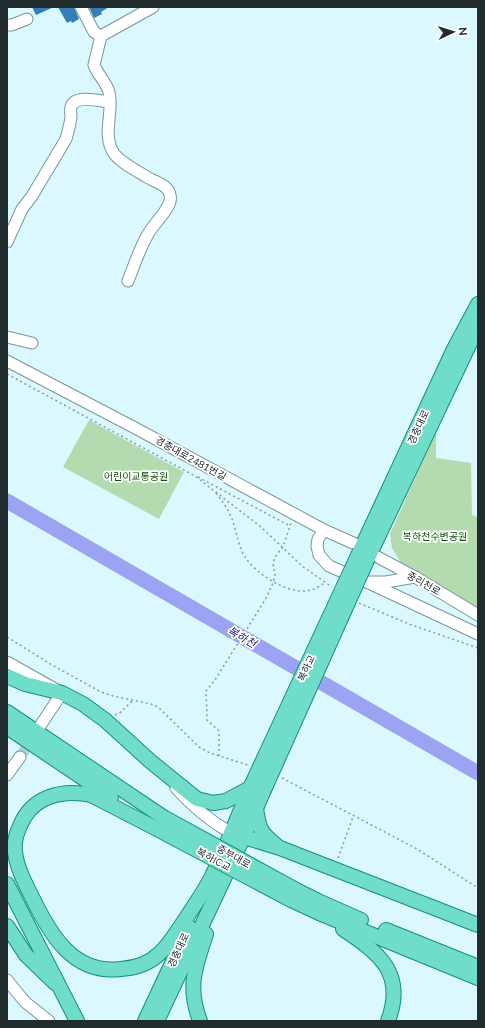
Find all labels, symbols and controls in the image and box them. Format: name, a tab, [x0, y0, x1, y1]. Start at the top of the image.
north arrow	[433, 12, 473, 52]
text: N	[456, 27, 470, 36]
street label: 경충대로	[405, 408, 432, 447]
street label: 경충대로2481번길	[153, 434, 229, 483]
park label: 어린이교통공원	[104, 470, 168, 483]
park label: 복하천수변공원	[403, 530, 467, 543]
street label: 중리천로	[405, 569, 443, 598]
water label: 복하천	[225, 623, 260, 652]
street label: 복하교	[295, 653, 318, 683]
street label: 중부대로	[215, 842, 253, 871]
street label: 복하IC교	[194, 845, 233, 874]
street label: 경충대로	[165, 931, 192, 970]

